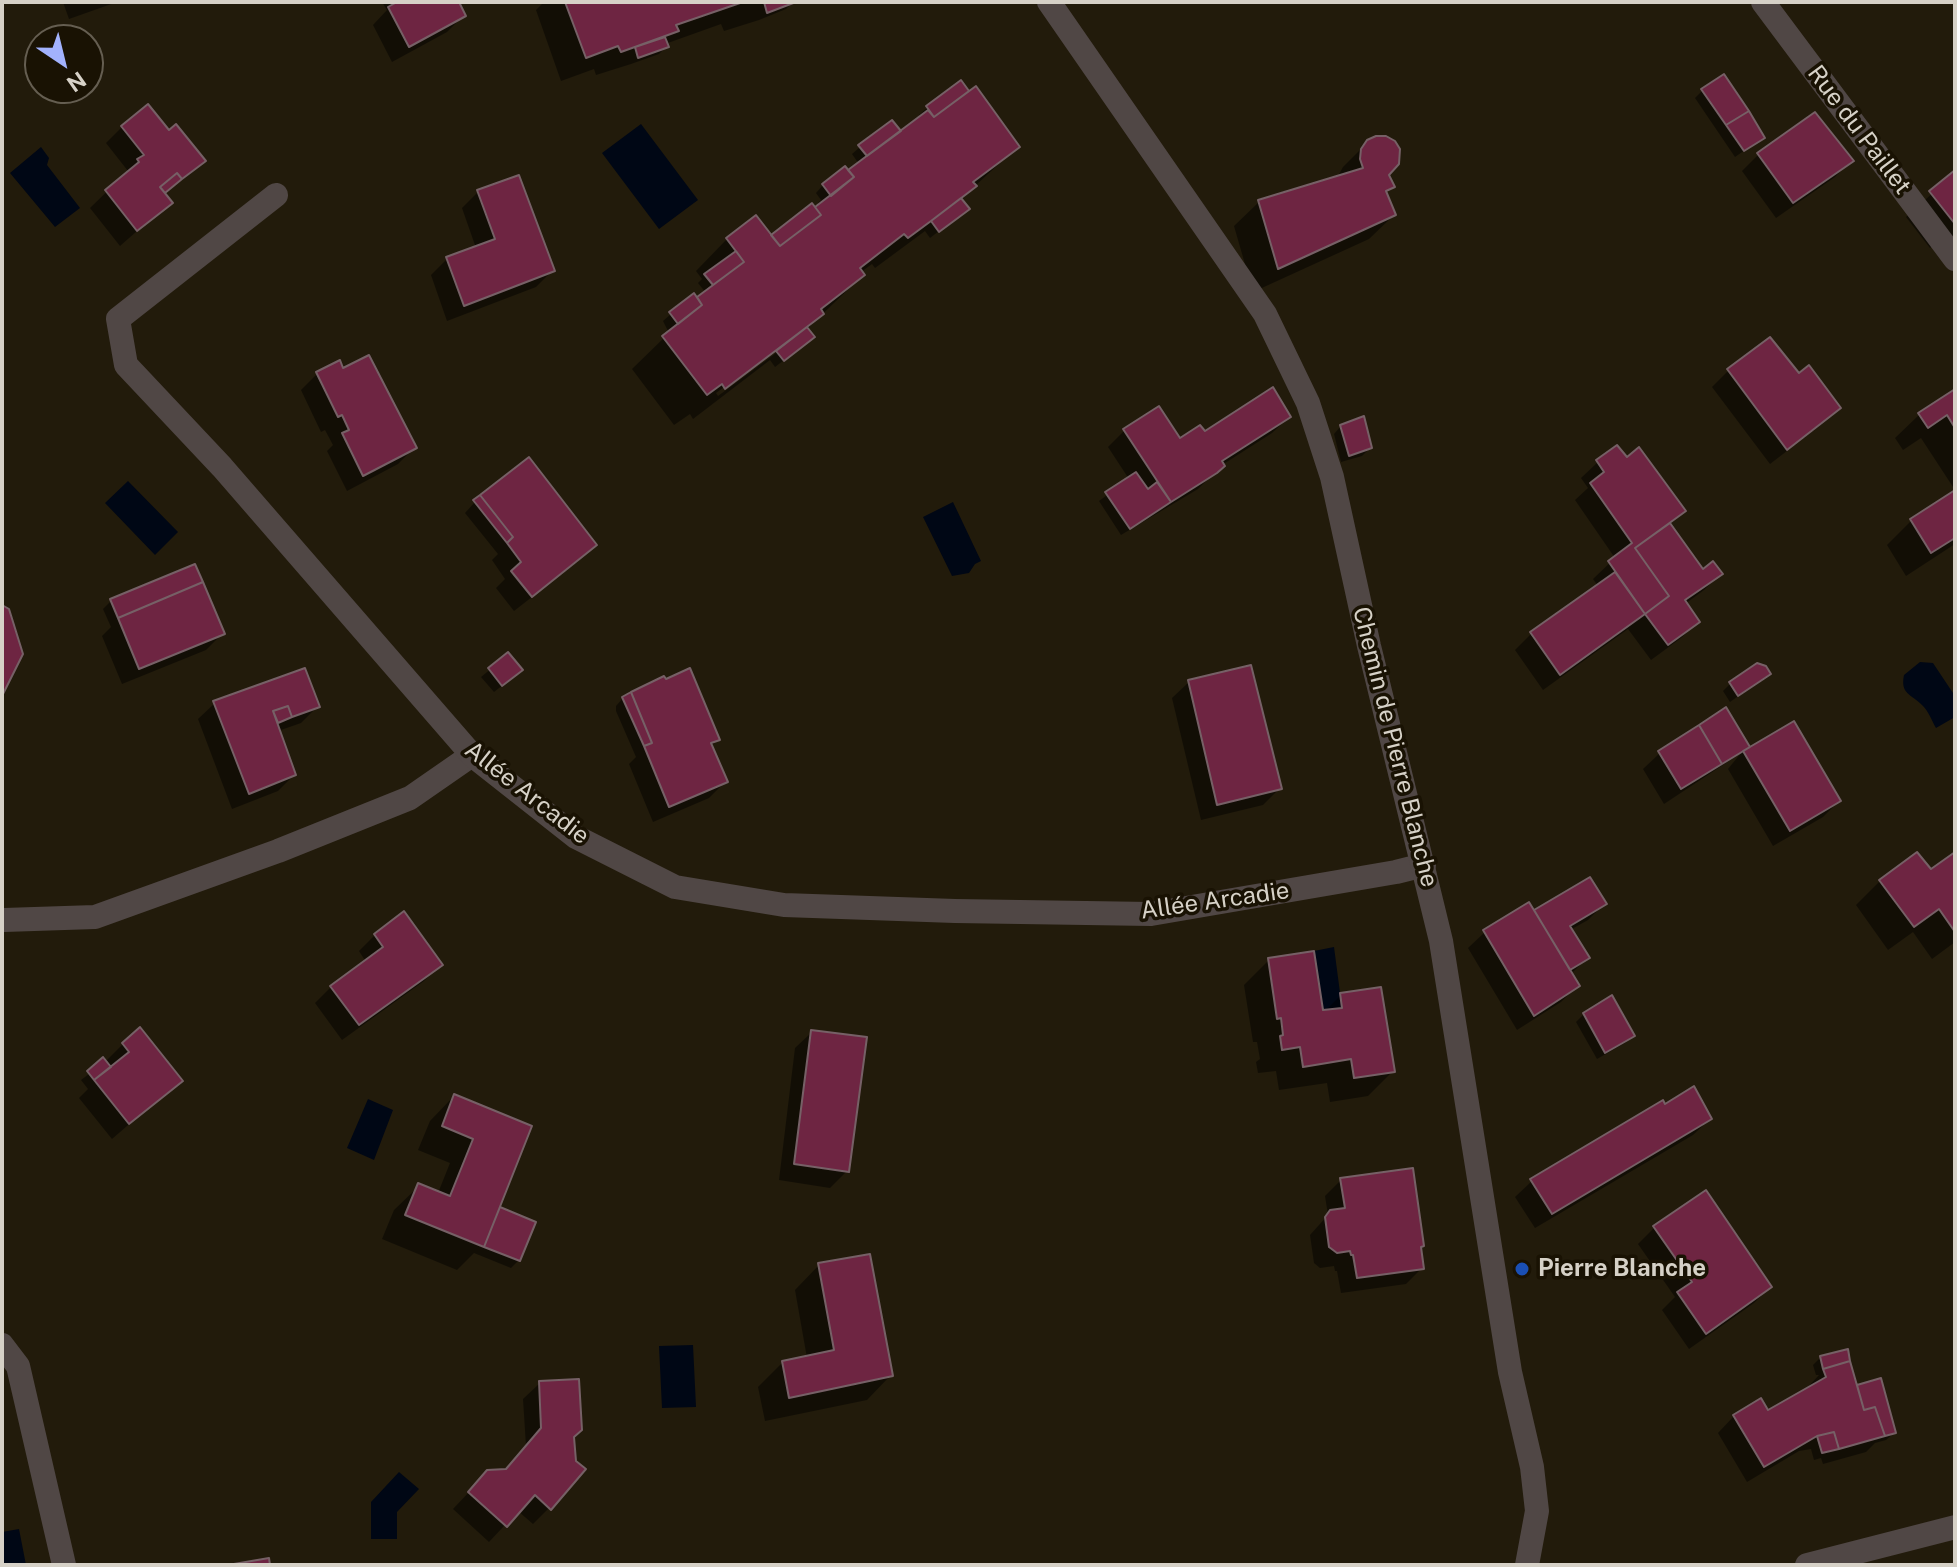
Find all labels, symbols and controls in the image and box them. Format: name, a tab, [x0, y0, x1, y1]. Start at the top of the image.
north arrow	[24, 24, 104, 104]
street label: Rue du Paillet	[1801, 60, 1917, 200]
text: N	[62, 66, 91, 98]
street label: Chemin de Pierre Blanche	[1346, 604, 1444, 890]
street label: Allée Arcadie	[459, 735, 595, 851]
street label: Allée Arcadie	[1139, 876, 1291, 926]
place label: Pierre Blanche	[1538, 1255, 1706, 1283]
marker: Pierre Blanche	[1513, 1260, 1531, 1278]

